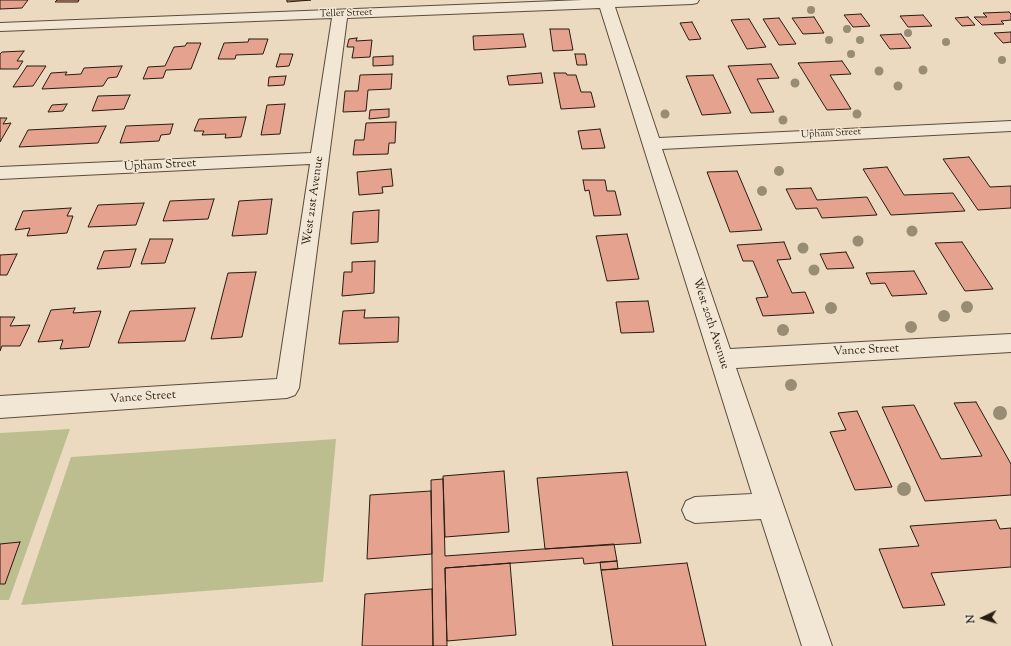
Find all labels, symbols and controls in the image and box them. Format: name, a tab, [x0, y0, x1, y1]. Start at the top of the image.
street label: Teller Street	[320, 7, 372, 21]
street label: Upham Street	[801, 126, 861, 142]
street label: West 21st Avenue	[301, 155, 327, 247]
street label: Upham Street	[123, 157, 197, 175]
street label: West 20th Avenue	[689, 277, 731, 371]
street label: Vance Street	[833, 342, 899, 360]
street label: Vance Street	[110, 389, 176, 407]
north arrow	[963, 598, 1003, 638]
text: N	[963, 614, 979, 624]

